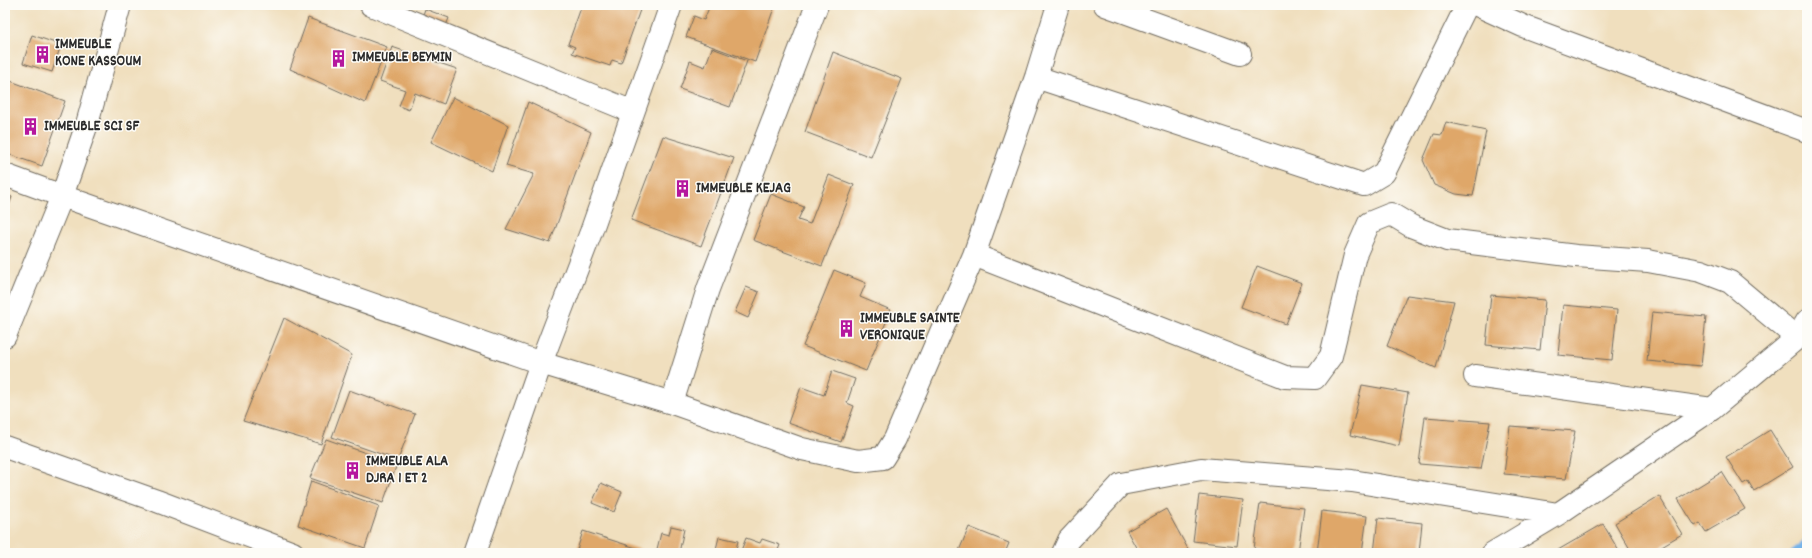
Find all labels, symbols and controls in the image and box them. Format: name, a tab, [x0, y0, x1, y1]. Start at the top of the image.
place label: IMMEUBLE KONE KASSOUM	[55, 34, 141, 73]
building icon: IMMEUBLE KONE KASSOUM	[32, 44, 52, 64]
place label: IMMEUBLE BEYMIN	[352, 47, 452, 69]
building icon: IMMEUBLE BEYMIN	[329, 48, 349, 68]
place label: IMMEUBLE SCI SF	[44, 116, 139, 138]
building icon: IMMEUBLE SCI SF	[21, 117, 41, 137]
place label: IMMEUBLE KEJAG	[696, 178, 791, 200]
building icon: IMMEUBLE KEJAG	[673, 179, 693, 199]
place label: IMMEUBLE SAINTE VERONIQUE	[860, 308, 960, 347]
building icon: IMMEUBLE SAINTE VERONIQUE	[837, 318, 857, 338]
place label: IMMEUBLE ALA DJRA 1 ET 2	[366, 451, 448, 490]
building icon: IMMEUBLE ALA DJRA 1 ET 2	[343, 461, 363, 481]

